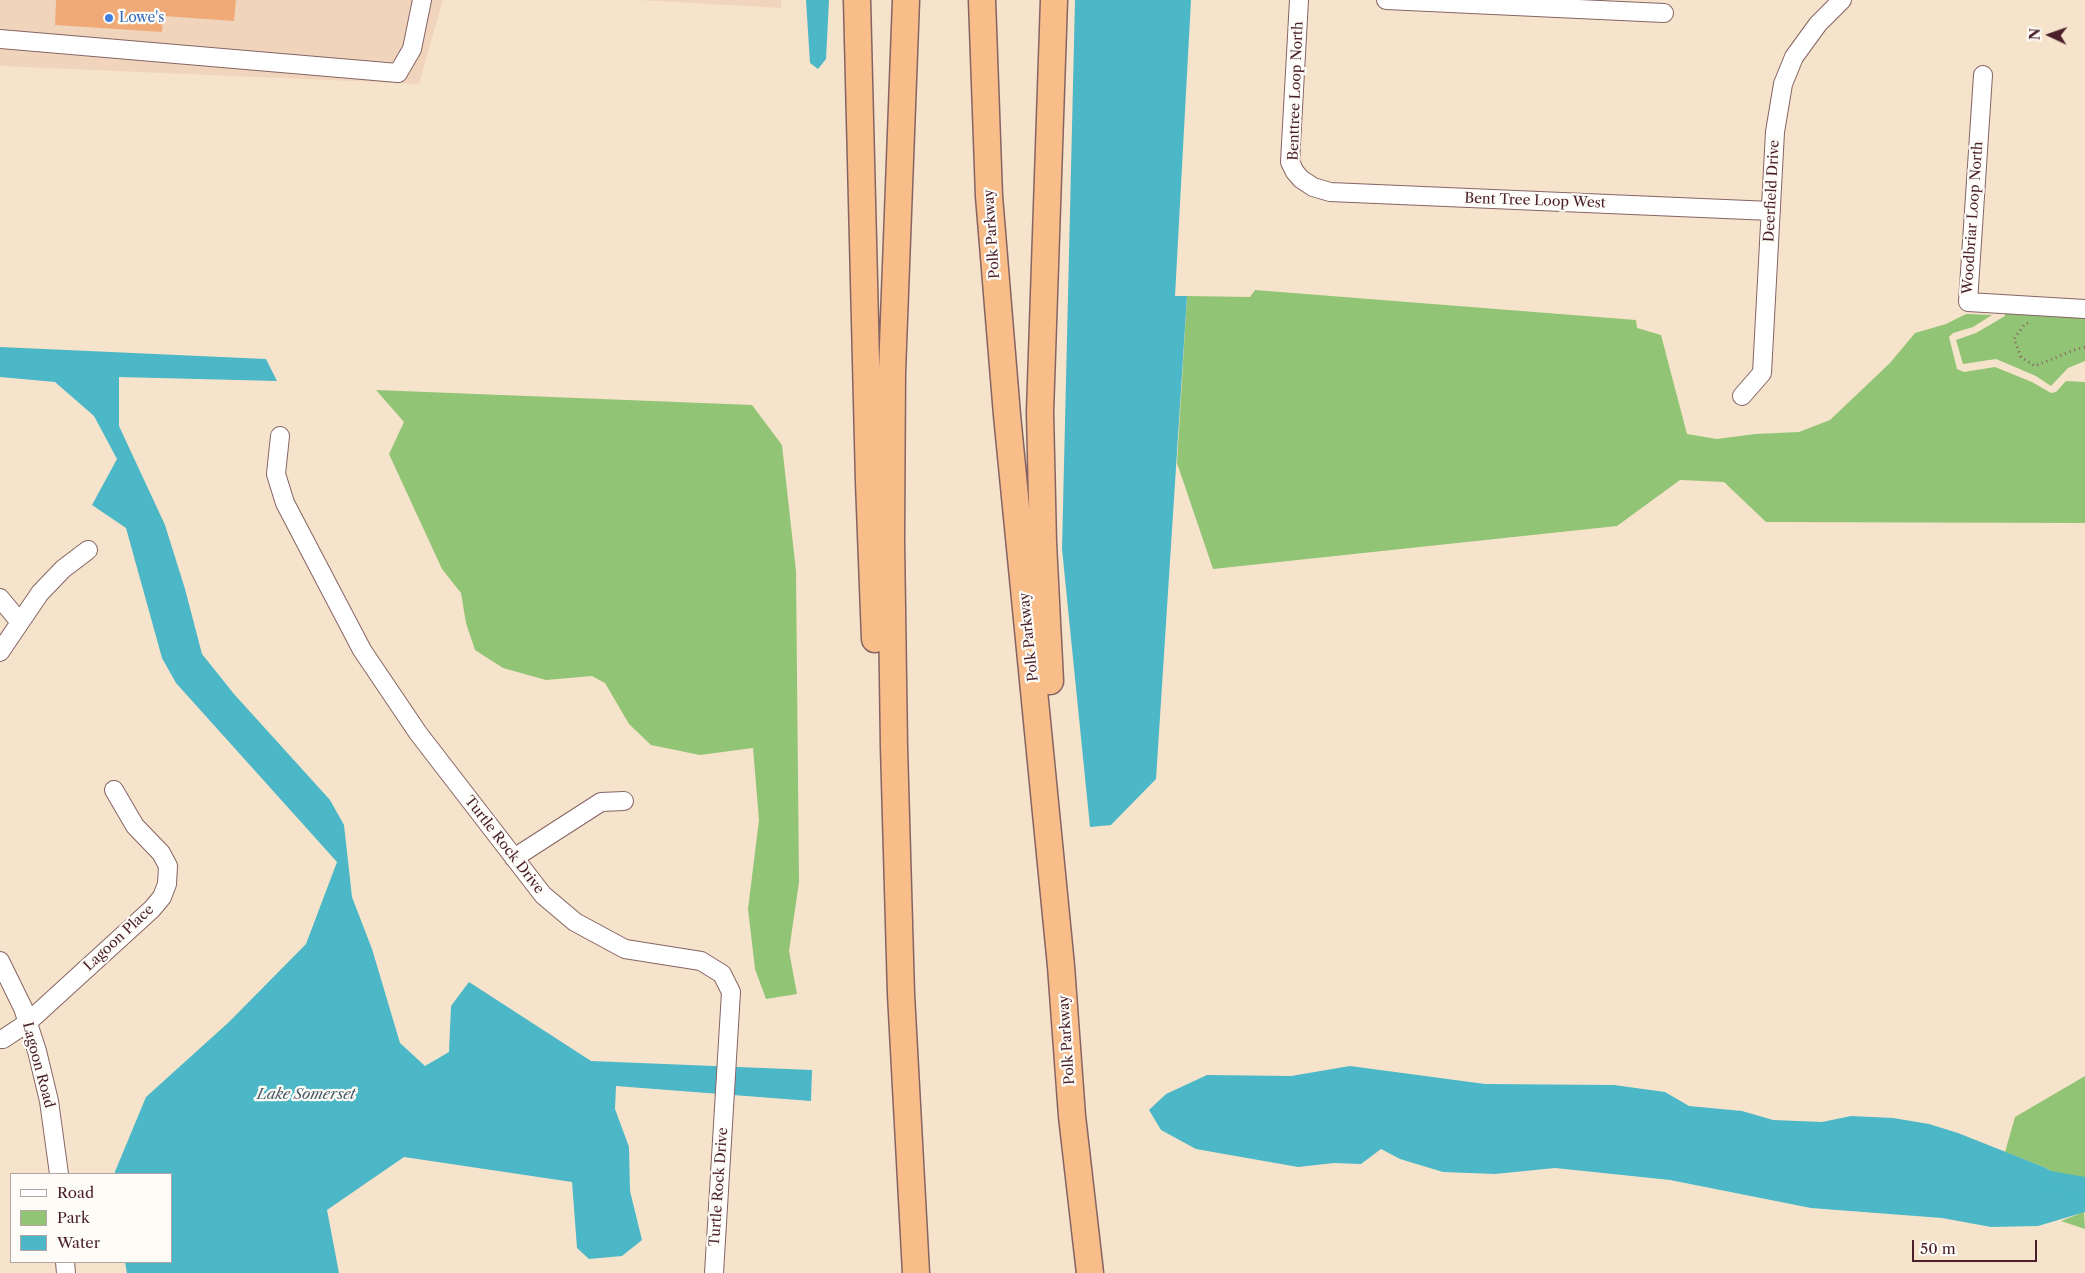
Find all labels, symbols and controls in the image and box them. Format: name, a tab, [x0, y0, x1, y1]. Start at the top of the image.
place label: Lowe's	[119, 10, 164, 26]
north arrow	[2025, 10, 2075, 60]
marker: Lowe's	[103, 12, 115, 24]
street label: Benttree Loop North	[1285, 21, 1307, 161]
text: N	[2026, 28, 2044, 41]
street label: Deerfield Drive	[1761, 139, 1783, 243]
street label: Woodbriar Loop North	[1959, 141, 1987, 295]
street label: Polk Parkway	[980, 189, 1004, 279]
street label: Bent Tree Loop West	[1464, 190, 1606, 212]
street label: Polk Parkway	[1016, 592, 1042, 682]
street label: Turtle Rock Drive	[461, 793, 547, 897]
street label: Lagoon Place	[81, 901, 157, 975]
street label: Polk Parkway	[1055, 995, 1079, 1085]
street label: Lagoon Road	[18, 1020, 58, 1110]
water label: Lake Somerset	[257, 1086, 355, 1104]
street label: Turtle Rock Drive	[706, 1127, 732, 1247]
legend	[10, 1173, 172, 1263]
text: Road	[57, 1183, 94, 1202]
text: Park	[57, 1208, 90, 1227]
scale bar	[1915, 1230, 2040, 1262]
text: Water	[57, 1233, 100, 1252]
text: 50 m	[1920, 1239, 1956, 1258]

